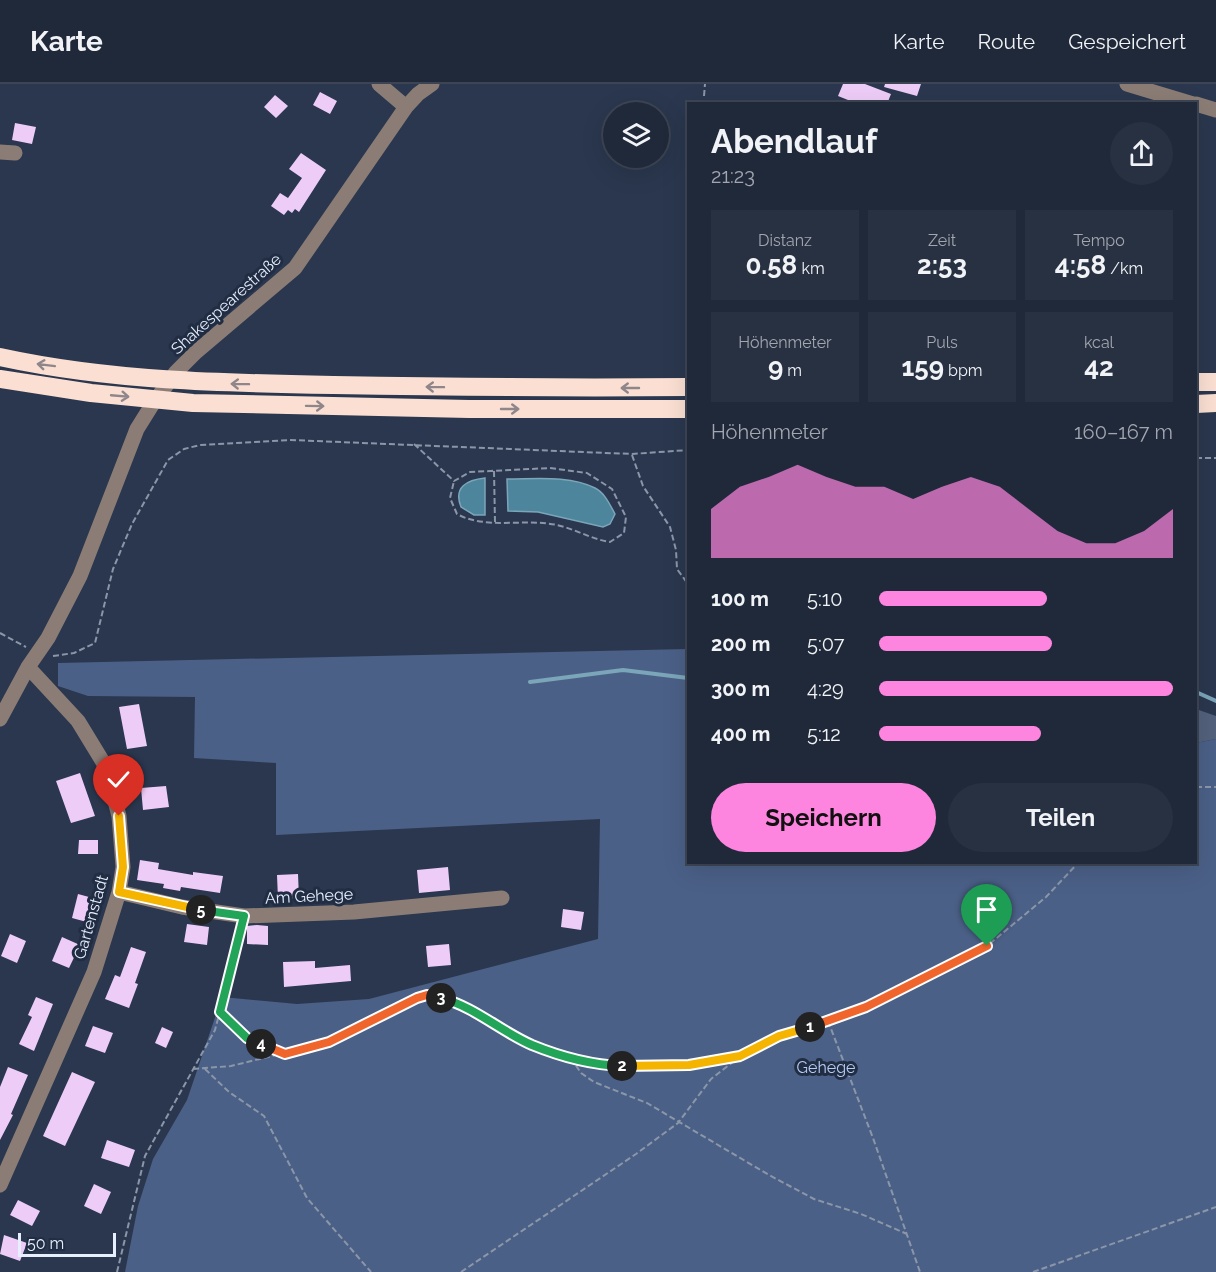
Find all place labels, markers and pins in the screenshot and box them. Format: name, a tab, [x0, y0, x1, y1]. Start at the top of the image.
pin	[93, 754, 144, 816]
pin	[961, 884, 1012, 946]
pin: 5	[186, 895, 216, 925]
pin: 3	[426, 983, 456, 1013]
pin: 1	[795, 1012, 825, 1042]
pin: 4	[246, 1029, 276, 1059]
pin: 2	[607, 1051, 637, 1081]

